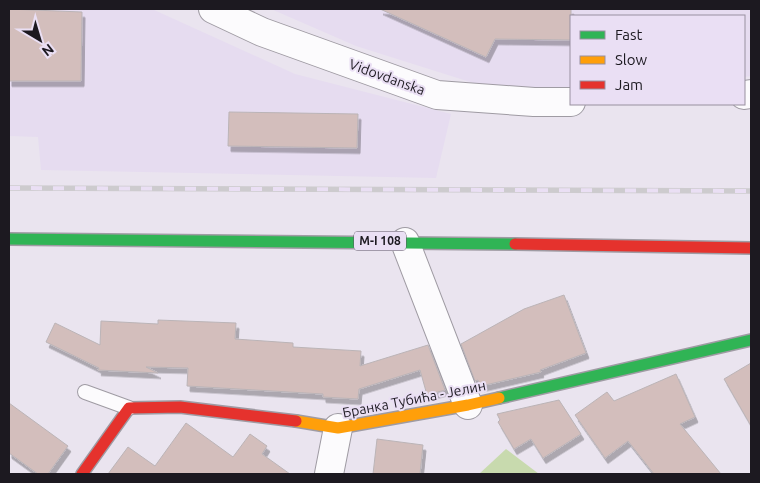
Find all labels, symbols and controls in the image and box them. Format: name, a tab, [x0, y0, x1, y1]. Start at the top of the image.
north arrow	[15, 15, 65, 65]
legend	[570, 15, 745, 105]
text: Fast	[615, 26, 643, 43]
text: N	[39, 41, 57, 60]
text: Slow	[615, 51, 648, 68]
street label: Vidovdanska	[347, 56, 427, 98]
text: Jam	[615, 76, 643, 93]
road number: M-I 108	[354, 232, 406, 250]
street label: Бранка Тубића - Јелин	[341, 377, 487, 421]

